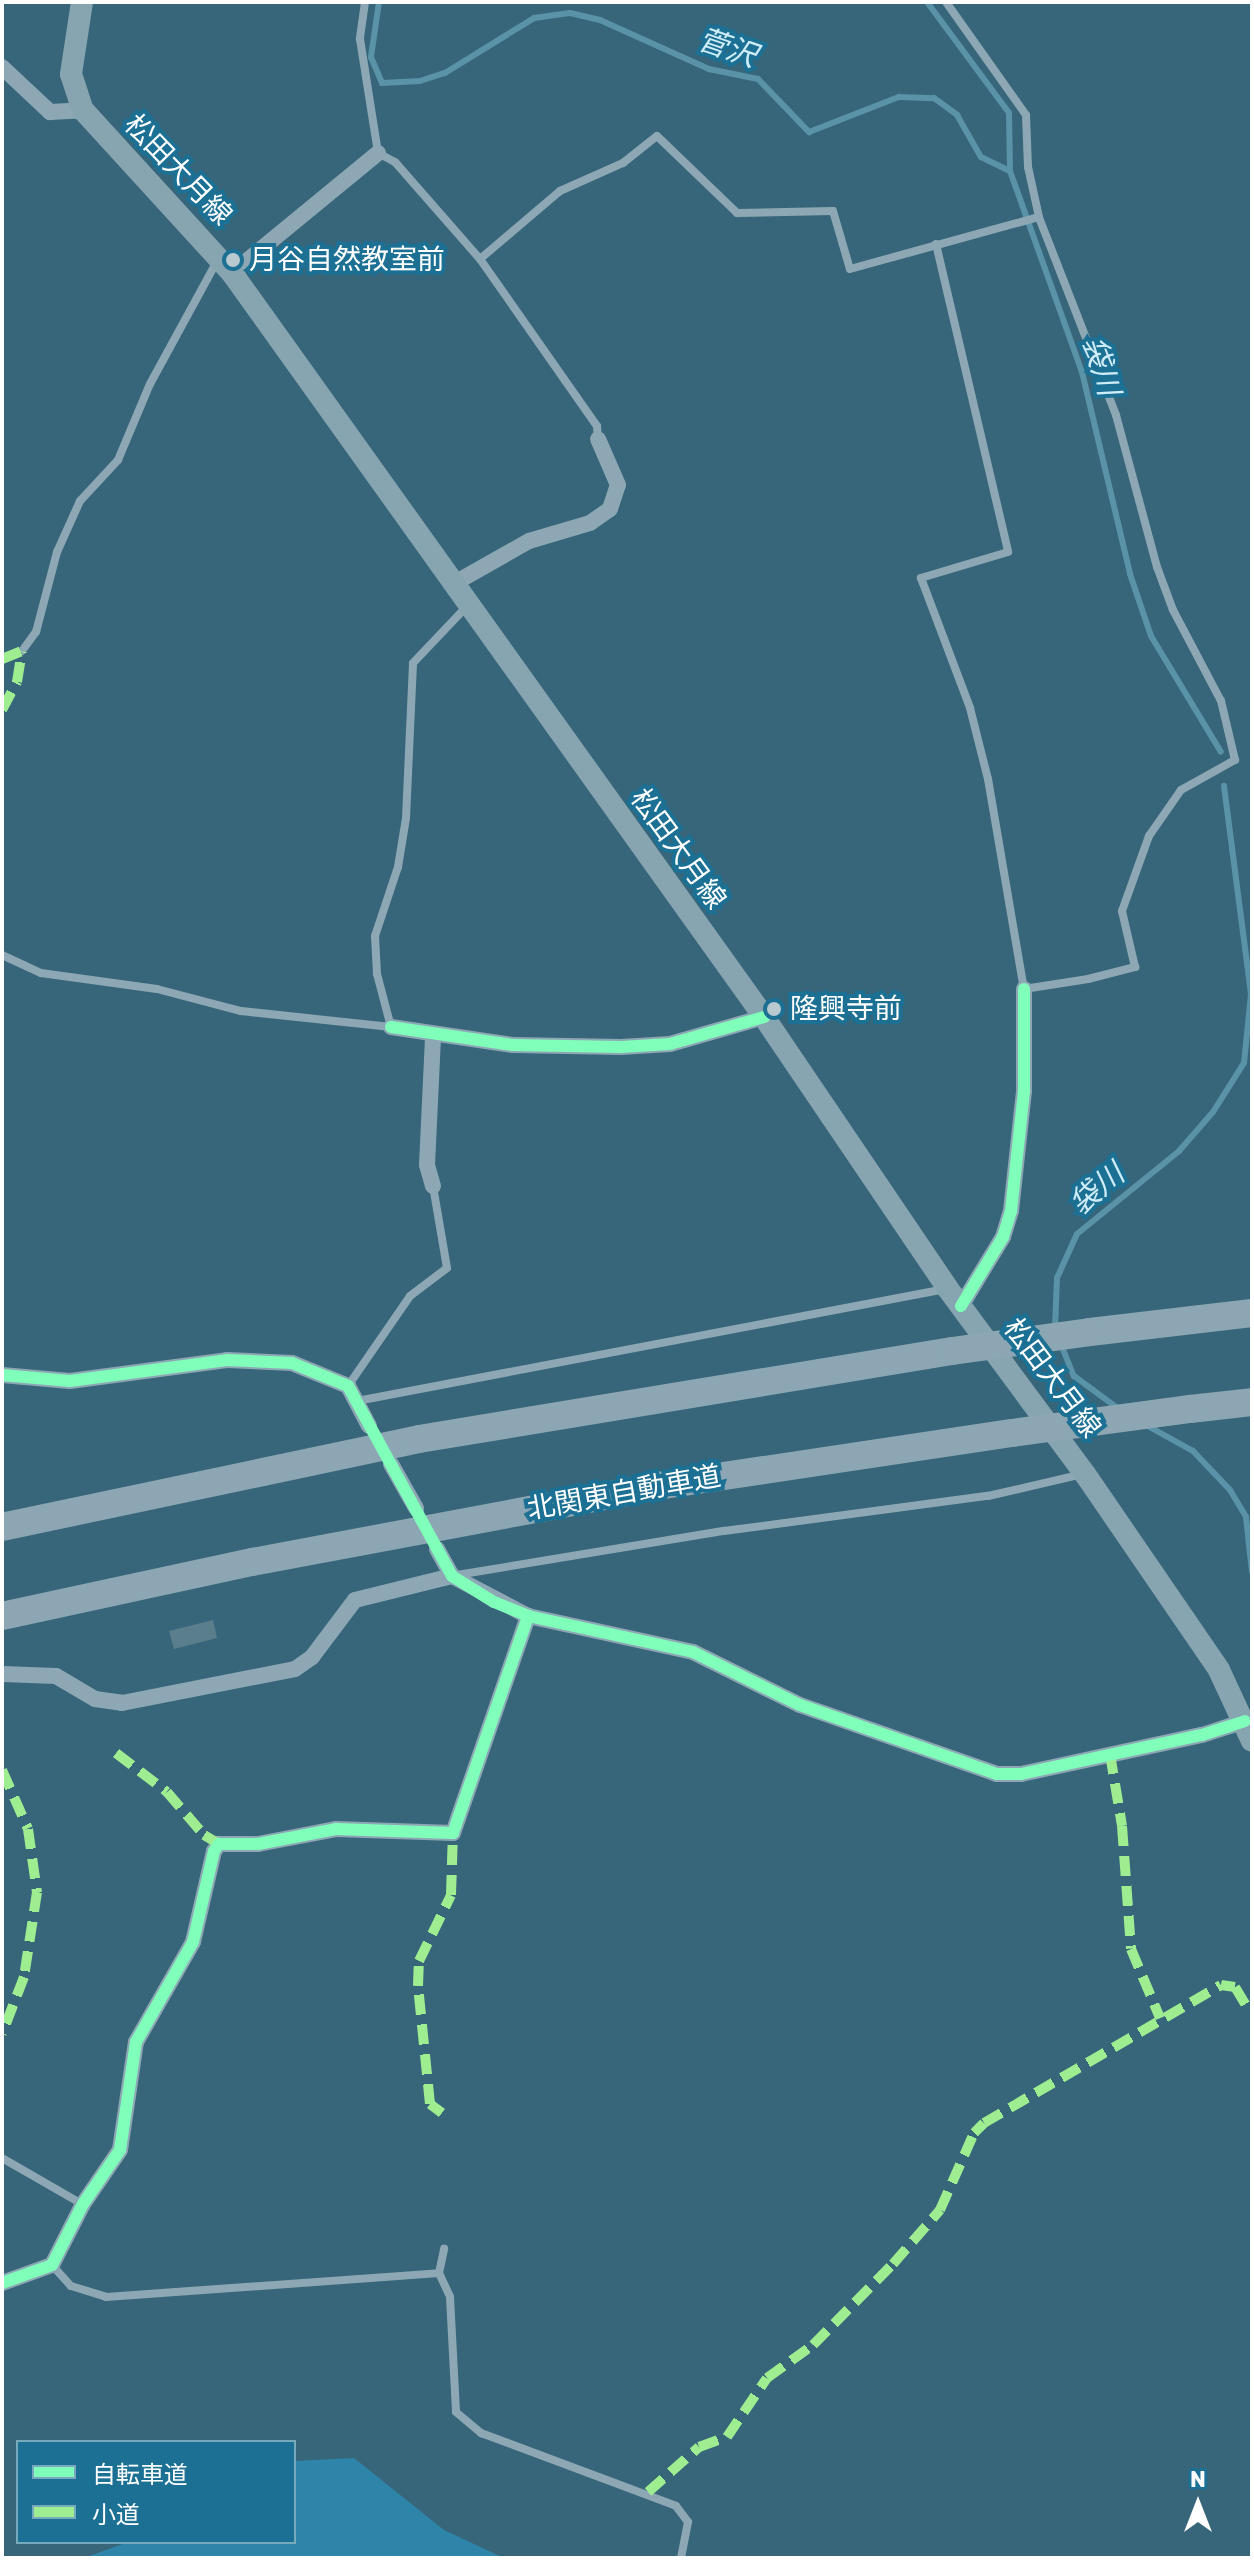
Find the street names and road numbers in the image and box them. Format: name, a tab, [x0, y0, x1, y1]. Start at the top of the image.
street label: 松田大月線	[117, 108, 239, 232]
street label: 松田大月線	[623, 782, 733, 916]
street label: 松田大月線	[996, 1312, 1108, 1444]
street label: 北関東自動車道	[525, 1459, 723, 1527]

